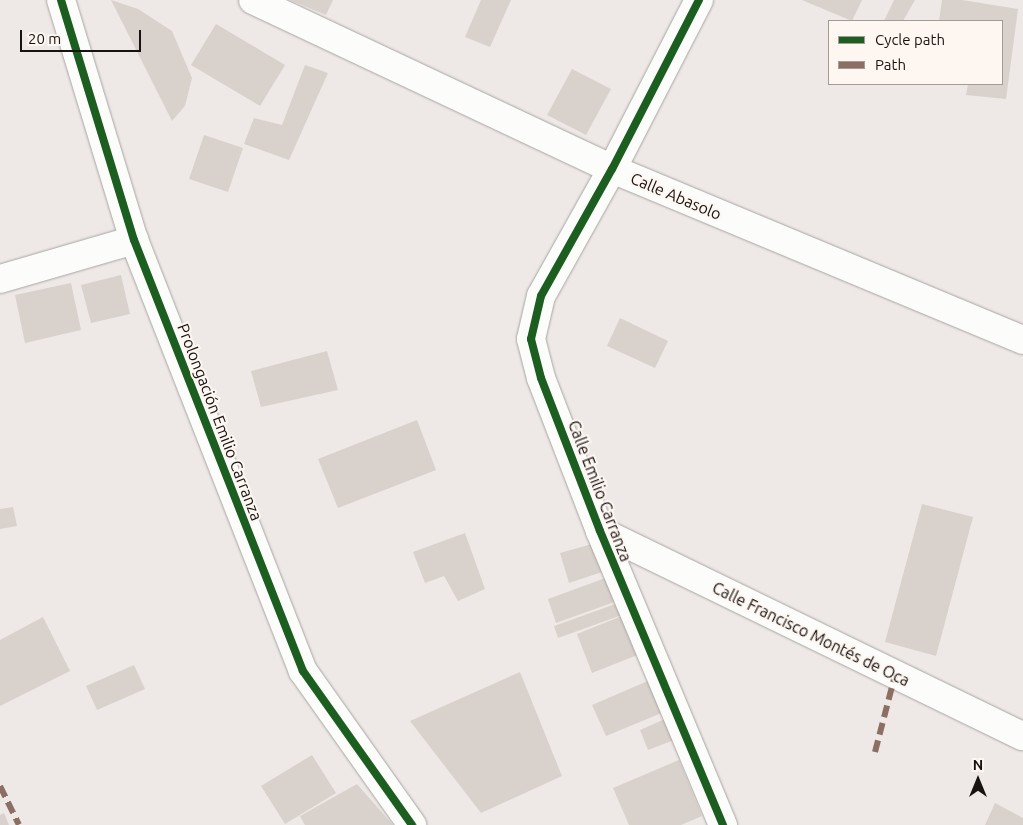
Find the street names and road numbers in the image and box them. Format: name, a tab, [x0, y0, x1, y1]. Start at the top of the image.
street label: Calle Abasolo	[628, 168, 724, 224]
street label: Prolongación Emilio Carranza	[174, 321, 266, 523]
street label: Calle Emilio Carranza	[564, 418, 636, 564]
street label: Calle Francisco Montés de Oca	[709, 578, 913, 690]

